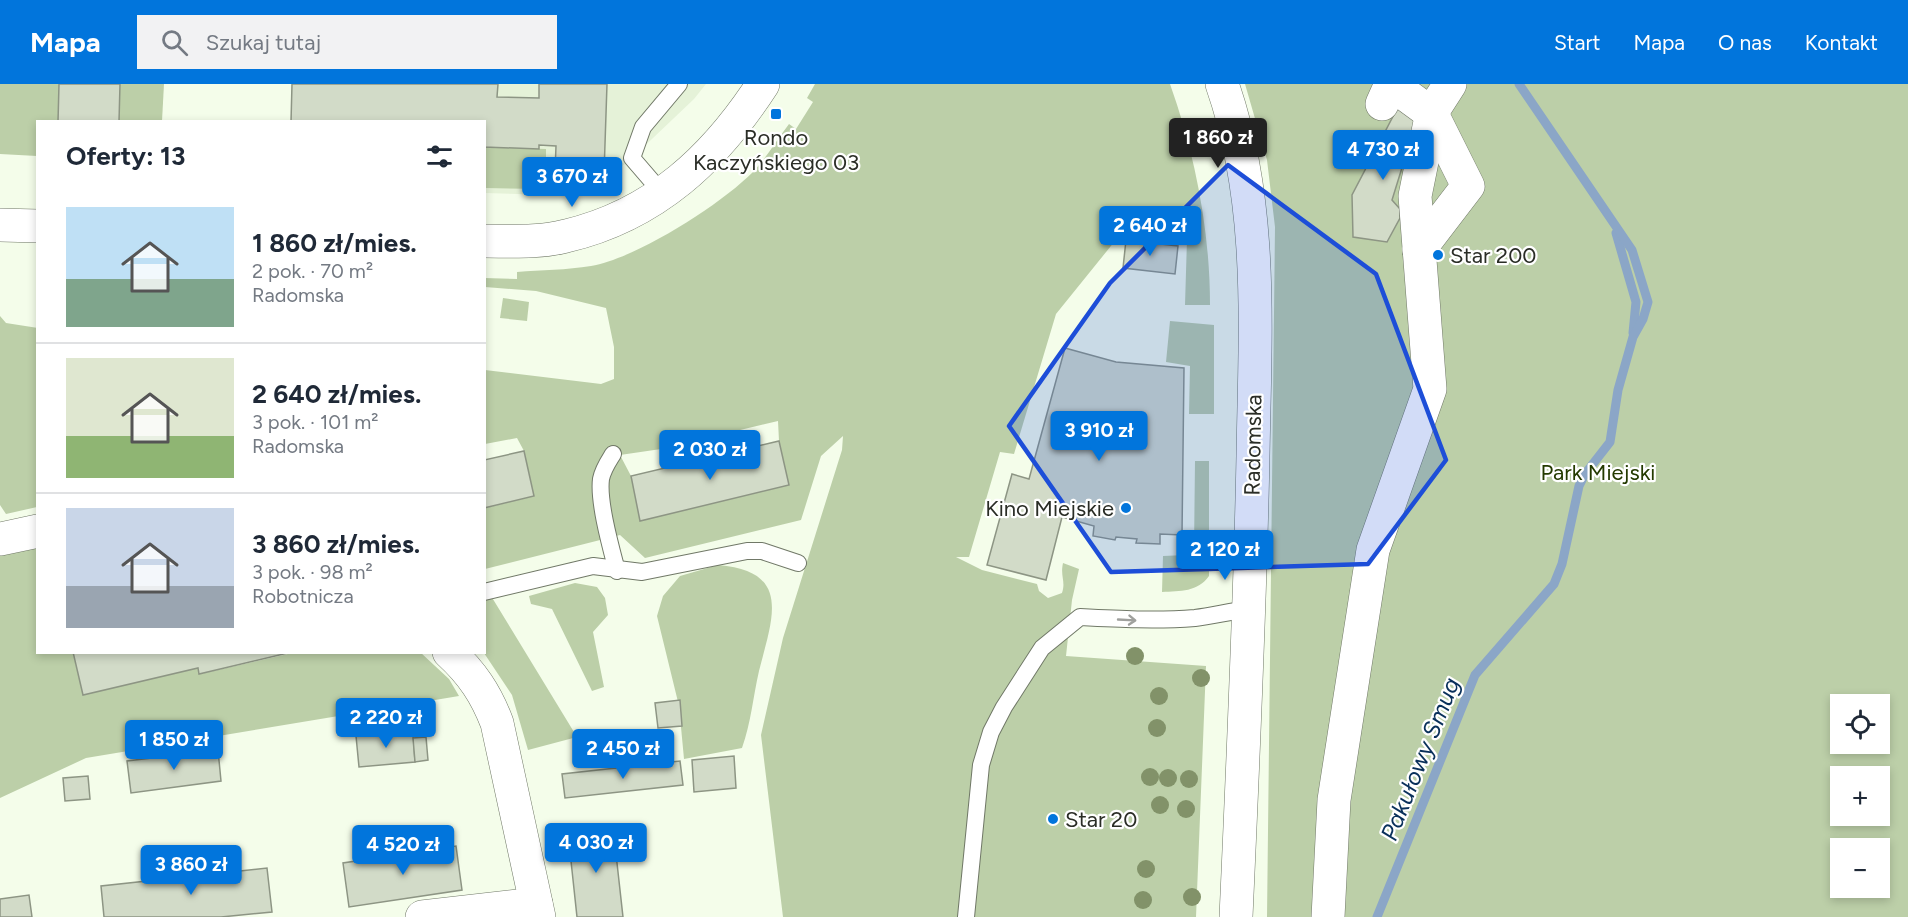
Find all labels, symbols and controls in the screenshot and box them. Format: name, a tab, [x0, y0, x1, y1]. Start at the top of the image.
search box	[137, 15, 557, 69]
text: Mapa	[30, 25, 101, 59]
icon: search	[158, 26, 191, 59]
text: Szukaj tutaj	[206, 29, 321, 56]
text: Start	[1554, 30, 1600, 55]
text: Mapa	[1633, 30, 1685, 55]
text: O nas	[1718, 30, 1772, 55]
text: Kontakt	[1805, 30, 1878, 55]
marker: Rondo Kaczyńskiego 03	[769, 107, 783, 121]
pin: 1 860 zł	[1156, 118, 1280, 169]
place label: Rondo Kaczyńskiego 03	[693, 124, 859, 176]
text: 1 860 zł	[1183, 125, 1253, 149]
pin: 4 730 zł	[1321, 130, 1445, 181]
text: 4 730 zł	[1347, 137, 1419, 161]
text: Oferty: 13	[66, 140, 186, 172]
icon: filters	[423, 140, 456, 173]
pin: 3 670 zł	[510, 157, 634, 208]
text: 3 670 zł	[536, 164, 608, 188]
pin: 2 640 zł	[1088, 206, 1212, 257]
text: 2 640 zł	[1113, 213, 1187, 237]
text: 1 860 zł/mies.	[252, 227, 417, 259]
icon: home	[114, 231, 186, 303]
place label: Star 200	[1450, 242, 1536, 269]
marker: Star 200	[1431, 248, 1445, 262]
text: 2 pok. · 70 m²	[252, 259, 373, 283]
text: Radomska	[252, 283, 344, 307]
text: 2 640 zł/mies.	[252, 378, 421, 410]
icon: home	[114, 382, 186, 454]
street label: Radomska	[1239, 394, 1267, 496]
text: 3 pok. · 101 m²	[252, 410, 379, 434]
pin: 3 910 zł	[1037, 411, 1161, 462]
text: 3 910 zł	[1065, 418, 1133, 442]
pin: 2 030 zł	[648, 430, 772, 481]
text: Radomska	[252, 434, 344, 458]
text: 2 030 zł	[673, 437, 747, 461]
park label: Park Miejski	[1541, 459, 1655, 486]
place label: Kino Miejskie	[985, 495, 1114, 522]
marker: Kino Miejskie	[1119, 501, 1133, 515]
text: 3 860 zł/mies.	[252, 528, 420, 560]
pin: 2 120 zł	[1163, 530, 1287, 581]
icon: home	[114, 532, 186, 604]
text: 2 120 zł	[1190, 537, 1260, 561]
text: 3 pok. · 98 m²	[252, 560, 373, 584]
text: Robotnicza	[252, 584, 354, 608]
one-way arrow	[1117, 614, 1137, 625]
water label: Pakułowy Smug	[1374, 673, 1466, 845]
map controls	[1830, 694, 1890, 898]
button: locate	[1830, 694, 1890, 754]
pin: 2 220 zł	[324, 698, 448, 749]
text: 2 220 zł	[350, 705, 422, 729]
pin: 1 850 zł	[112, 720, 236, 771]
text: 1 850 zł	[139, 727, 209, 751]
pin: 2 450 zł	[561, 729, 685, 780]
text: 2 450 zł	[586, 736, 660, 760]
button: +	[1830, 766, 1890, 826]
place label: Star 20	[1065, 806, 1137, 833]
marker: Star 20	[1046, 812, 1060, 826]
pin: 4 030 zł	[534, 823, 658, 874]
pin: 4 520 zł	[341, 825, 465, 876]
text: 4 030 zł	[559, 830, 633, 854]
text: 4 520 zł	[366, 832, 440, 856]
button: −	[1830, 838, 1890, 898]
pin: 3 860 zł	[129, 845, 253, 896]
text: 3 860 zł	[155, 852, 227, 876]

